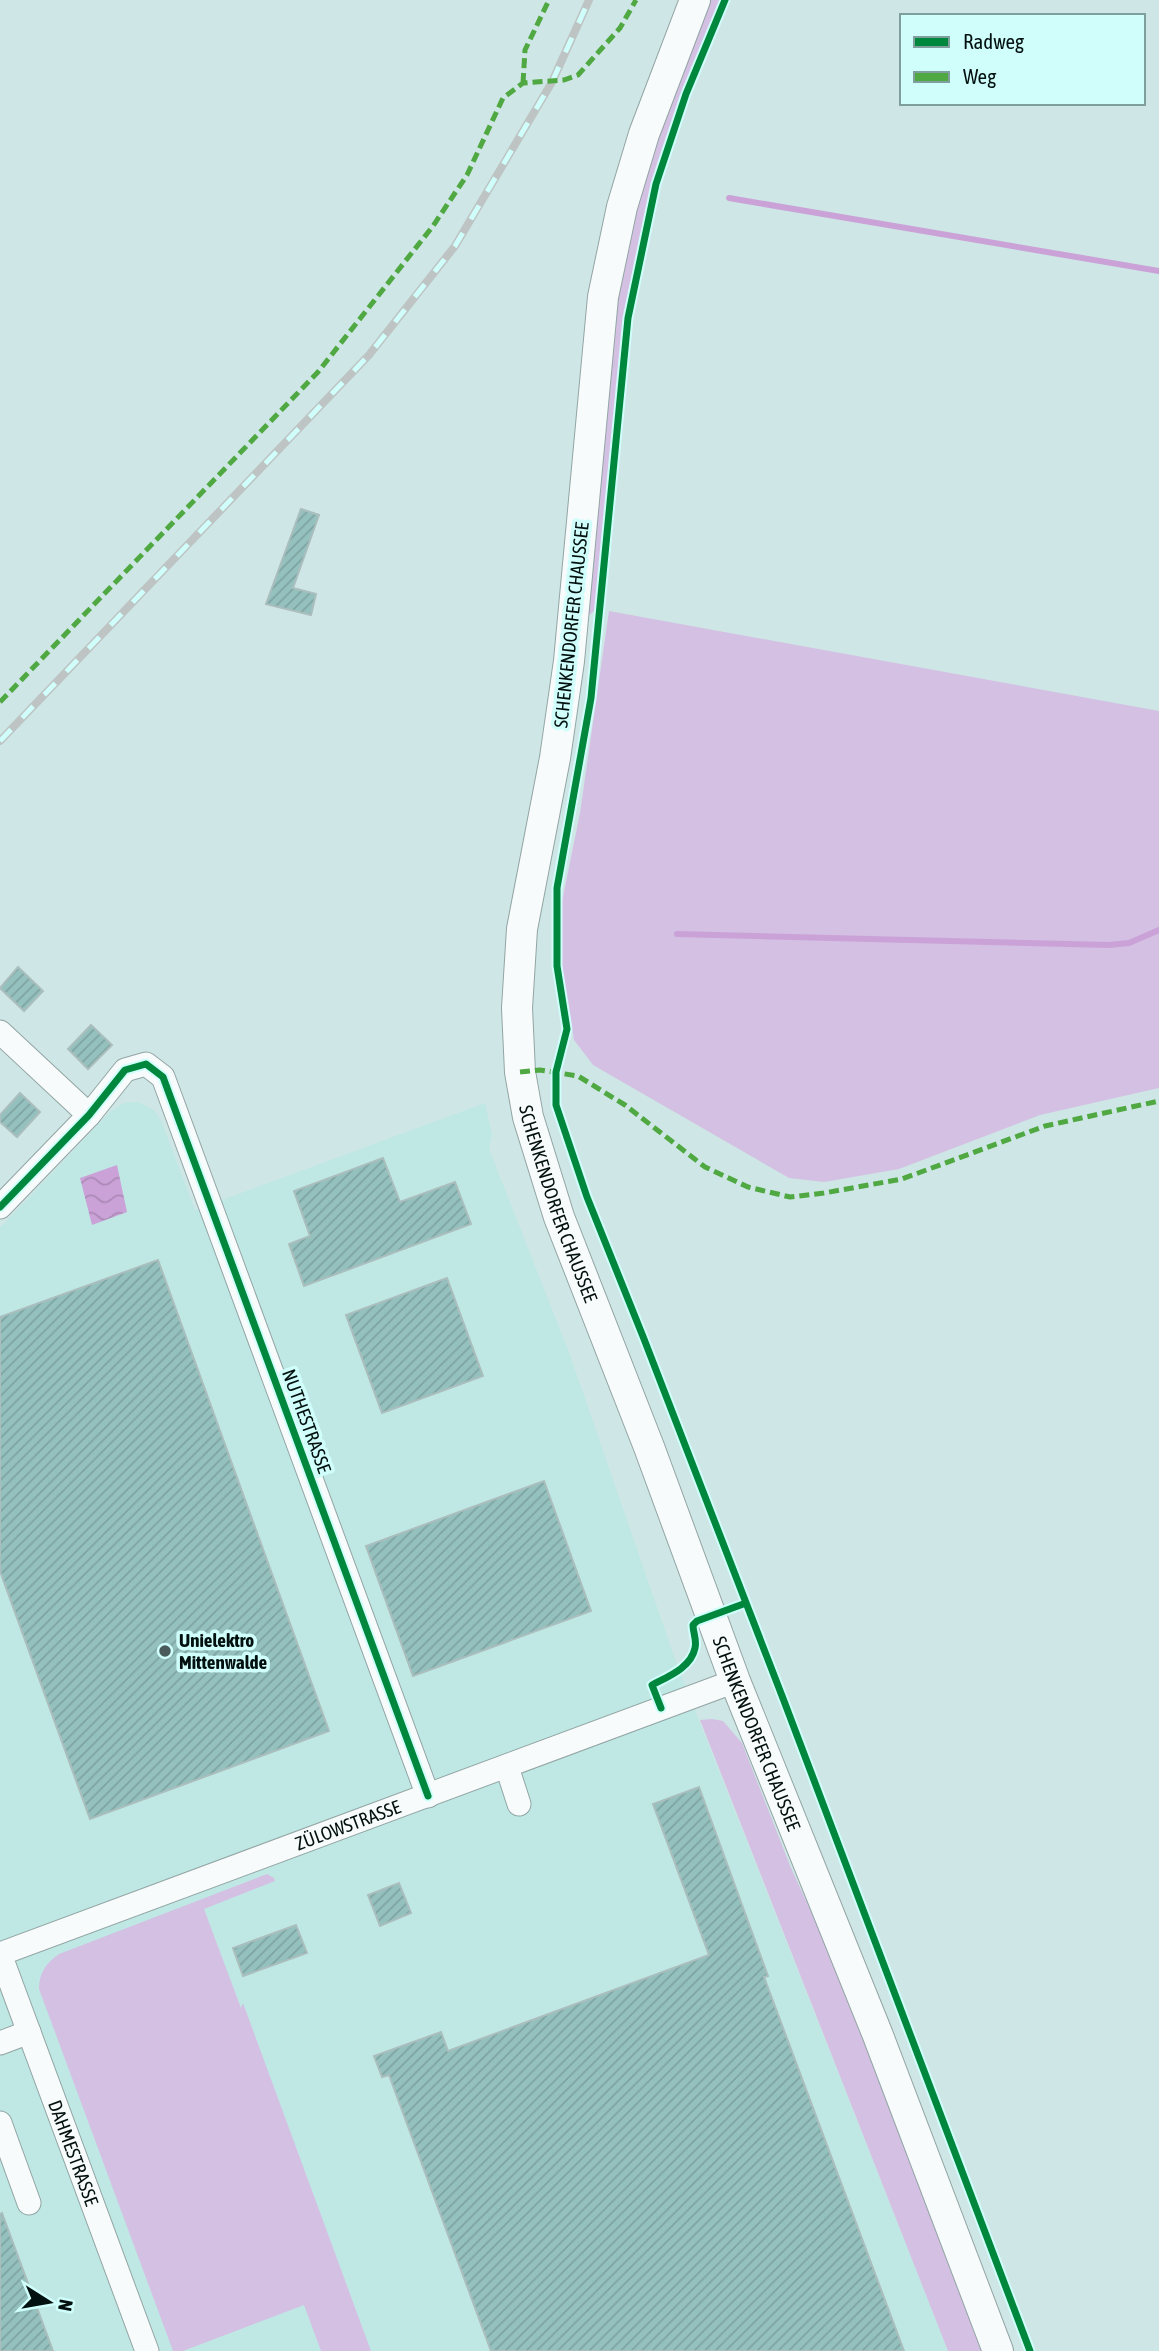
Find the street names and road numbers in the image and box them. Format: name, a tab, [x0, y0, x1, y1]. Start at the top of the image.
street label: SCHENKENDORFER CHAUSSEE	[549, 521, 593, 729]
street label: SCHENKENDORFER CHAUSSEE	[515, 1103, 602, 1305]
street label: NUTHESTRASSE	[278, 1366, 336, 1476]
street label: SCHENKENDORFER CHAUSSEE	[709, 1633, 805, 1834]
street label: ZÜLOWSTRASSE	[292, 1795, 403, 1854]
street label: DAHMESTRASSE	[44, 2097, 103, 2209]

